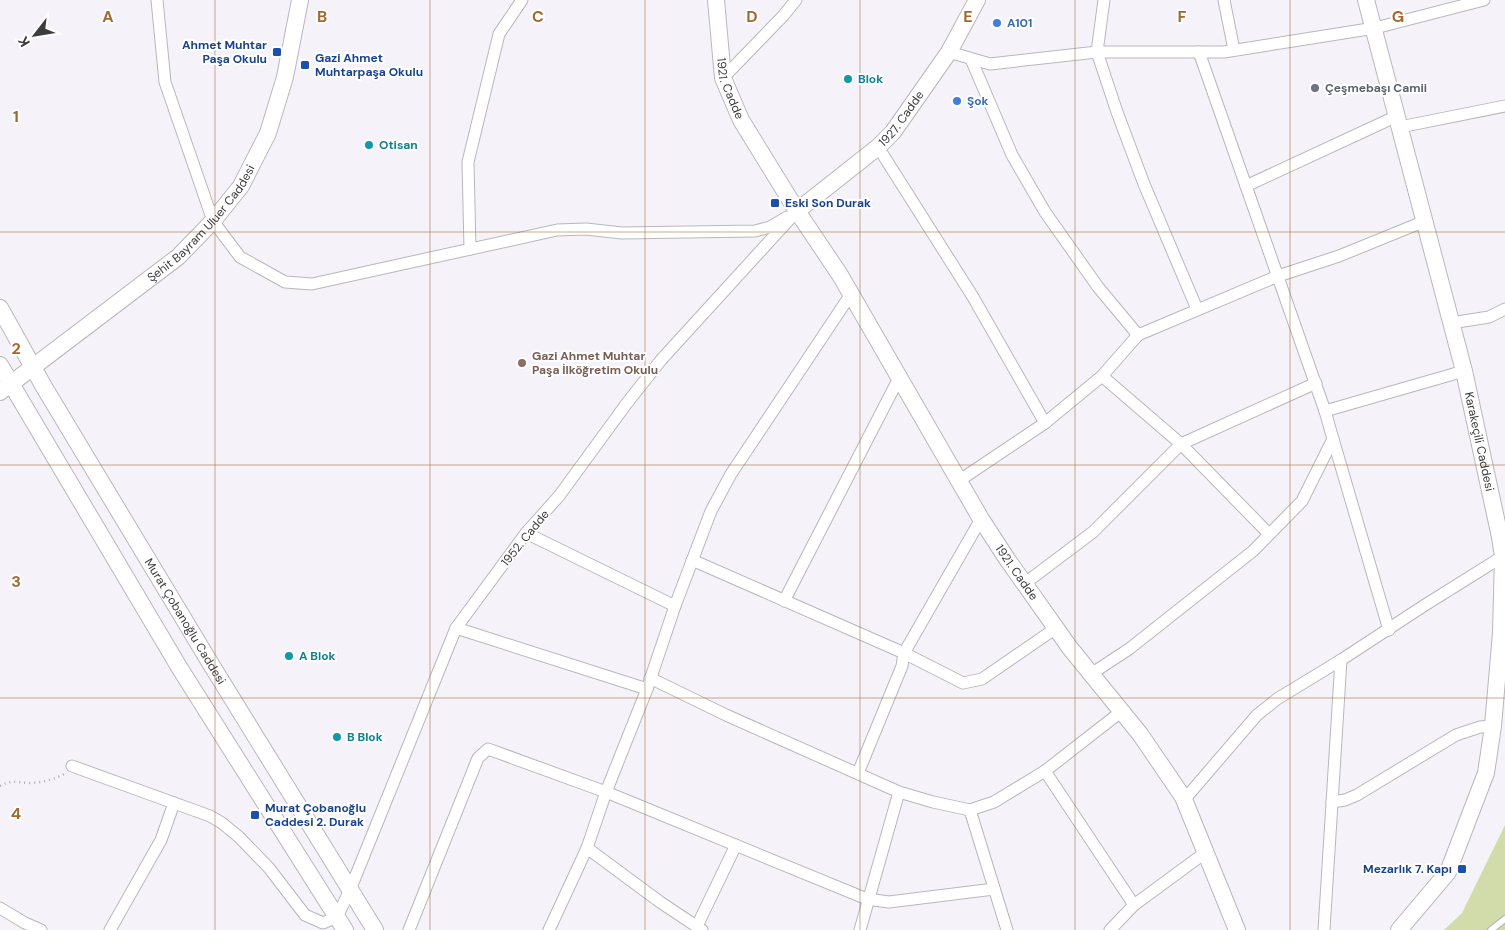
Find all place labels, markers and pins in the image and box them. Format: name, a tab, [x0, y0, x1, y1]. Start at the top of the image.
place label: A101	[1007, 15, 1032, 31]
marker: A101	[991, 17, 1003, 29]
place label: Ahmet Muhtar Paşa Okulu	[182, 37, 267, 67]
marker: Ahmet Muhtar Paşa Okulu	[271, 46, 283, 58]
place label: Gazi Ahmet Muhtarpaşa Okulu	[315, 50, 423, 80]
marker: Gazi Ahmet Muhtarpaşa Okulu	[299, 59, 311, 71]
place label: Blok	[858, 71, 883, 87]
marker: Blok	[842, 73, 854, 85]
place label: Çeşmebaşı Camii	[1325, 80, 1427, 96]
marker: Çeşmebaşı Camii	[1309, 82, 1321, 94]
place label: Şok	[967, 93, 989, 109]
marker: Şok	[951, 95, 963, 107]
place label: Otisan	[379, 137, 418, 153]
marker: Otisan	[363, 139, 375, 151]
place label: Eski Son Durak	[785, 195, 871, 211]
marker: Eski Son Durak	[769, 197, 781, 209]
place label: Gazi Ahmet Muhtar Paşa İlköğretim Okulu	[532, 348, 658, 378]
marker: Gazi Ahmet Muhtar Paşa İlköğretim Okulu	[516, 357, 528, 369]
place label: A Blok	[299, 648, 336, 664]
marker: A Blok	[283, 650, 295, 662]
place label: B Blok	[347, 729, 383, 745]
marker: B Blok	[331, 731, 343, 743]
place label: Murat Çobanoğlu Caddesi 2. Durak	[265, 800, 366, 830]
marker: Murat Çobanoğlu Caddesi 2. Durak	[249, 809, 261, 821]
place label: Mezarlık 7. Kapı	[1363, 861, 1452, 877]
marker: Mezarlık 7. Kapı	[1456, 863, 1468, 875]

